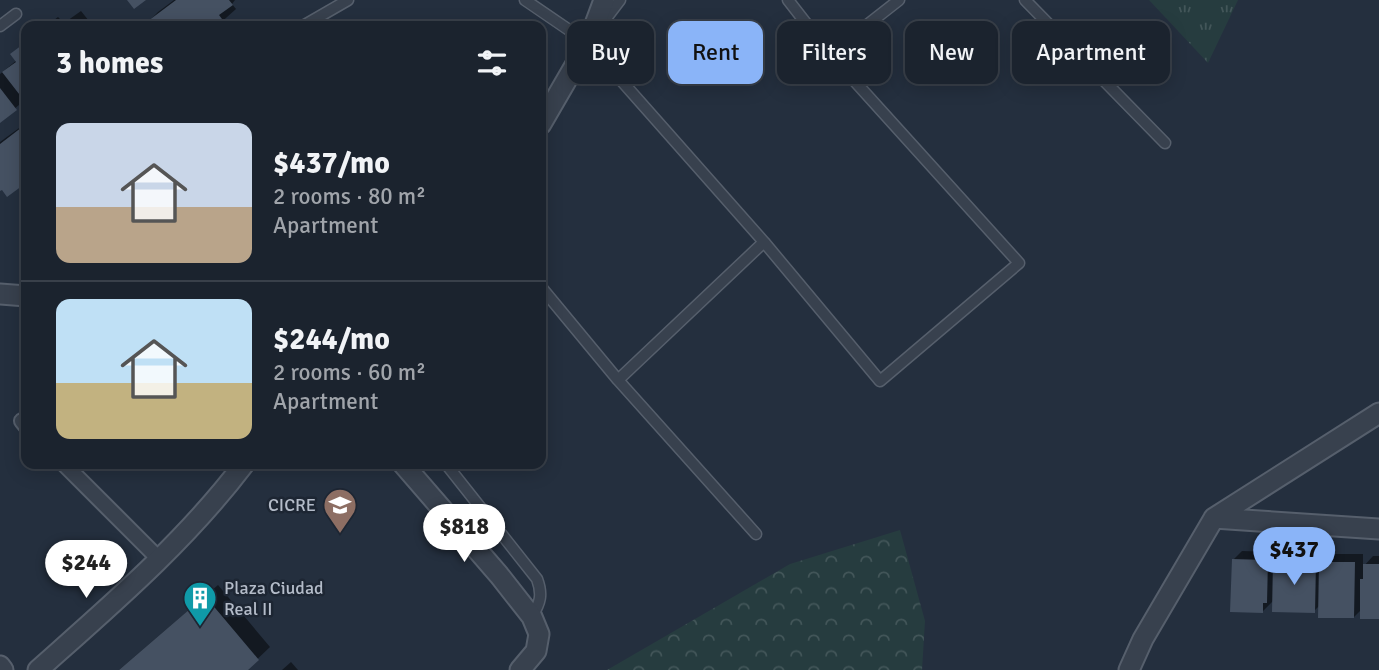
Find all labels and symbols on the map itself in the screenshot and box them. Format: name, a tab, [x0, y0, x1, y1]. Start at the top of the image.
school or university icon: CICRE	[321, 486, 359, 535]
place label: CICRE	[268, 494, 316, 516]
pin: $818	[423, 504, 505, 564]
pin: $437	[1253, 528, 1335, 587]
pin: $244	[45, 540, 127, 600]
place label: Plaza Ciudad Real II	[224, 577, 324, 620]
building icon: Plaza Ciudad Real II	[181, 579, 219, 628]

